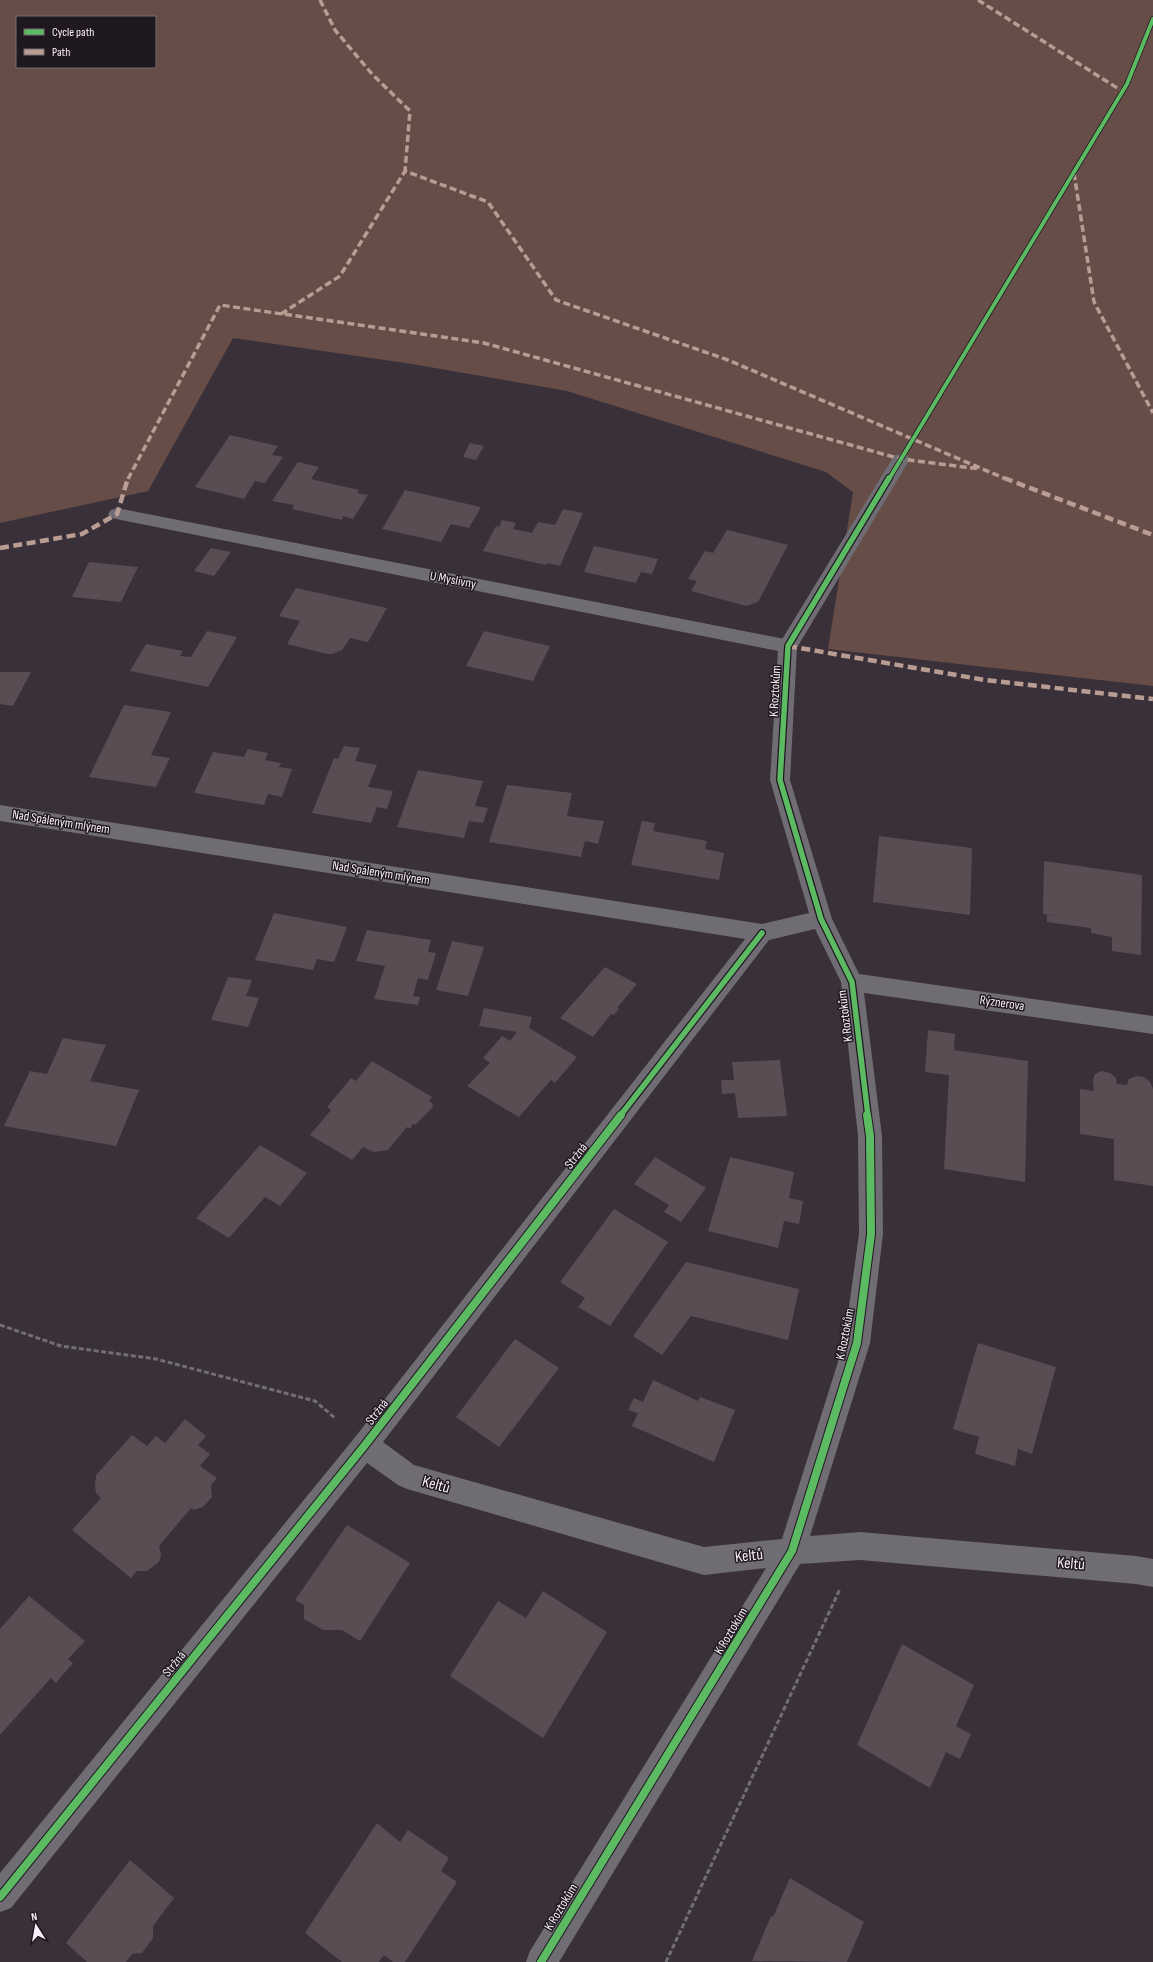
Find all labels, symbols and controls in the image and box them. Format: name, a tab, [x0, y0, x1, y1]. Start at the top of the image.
legend	[16, 16, 156, 68]
text: Cycle path	[52, 25, 94, 40]
text: Path	[52, 45, 70, 60]
street label: U Myslivny	[429, 568, 477, 592]
street label: K Roztokům	[766, 665, 784, 717]
street label: Nad Spáleným mlýnem	[11, 806, 111, 838]
street label: Nad Spáleným mlýnem	[331, 857, 431, 889]
street label: K Roztokům	[834, 989, 856, 1043]
street label: Rýznerova	[979, 992, 1025, 1014]
street label: Stržná	[561, 1140, 591, 1172]
street label: K Roztokům	[832, 1307, 858, 1361]
street label: Stržná	[362, 1396, 392, 1428]
street label: Keltů	[420, 1472, 452, 1498]
street label: Keltů	[734, 1545, 764, 1567]
street label: Keltů	[1056, 1553, 1086, 1575]
street label: K Roztokům	[711, 1605, 751, 1657]
street label: Stržná	[159, 1648, 189, 1680]
street label: K Roztokům	[541, 1881, 581, 1933]
north arrow	[16, 1906, 56, 1946]
text: N	[30, 1910, 38, 1924]

